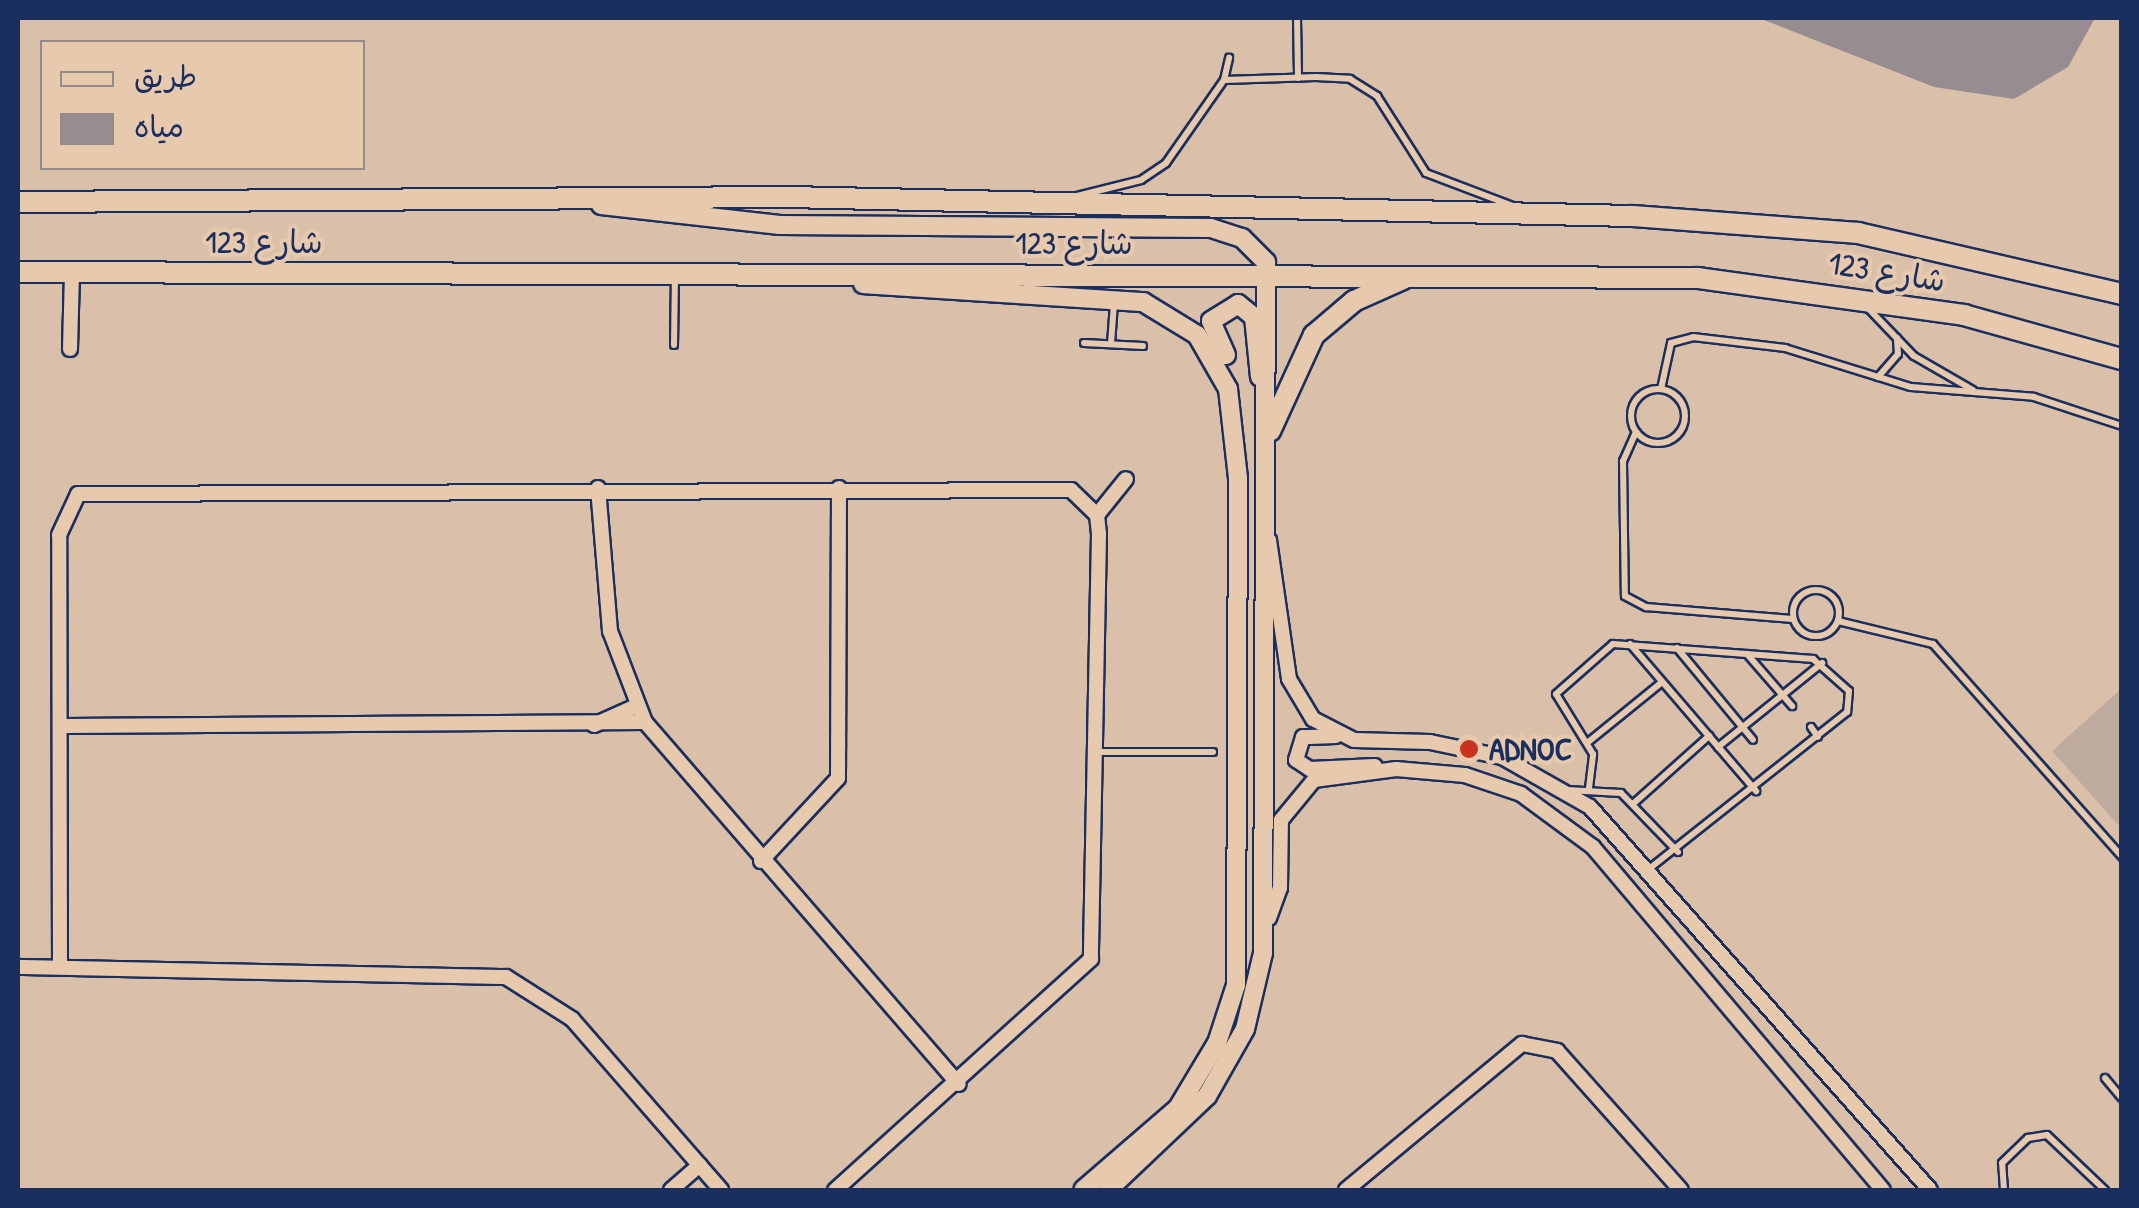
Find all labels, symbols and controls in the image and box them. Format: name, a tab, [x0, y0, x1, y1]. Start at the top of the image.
legend	[40, 40, 365, 170]
text: طريق	[134, 56, 197, 96]
text: مياه	[134, 106, 184, 146]
street label: شارع 123	[205, 223, 323, 261]
street label: شارع 123	[1015, 224, 1133, 262]
street label: شارع 123	[1826, 244, 1948, 300]
place label: ADNOC	[1489, 730, 1572, 768]
marker: ADNOC	[1458, 738, 1480, 760]

